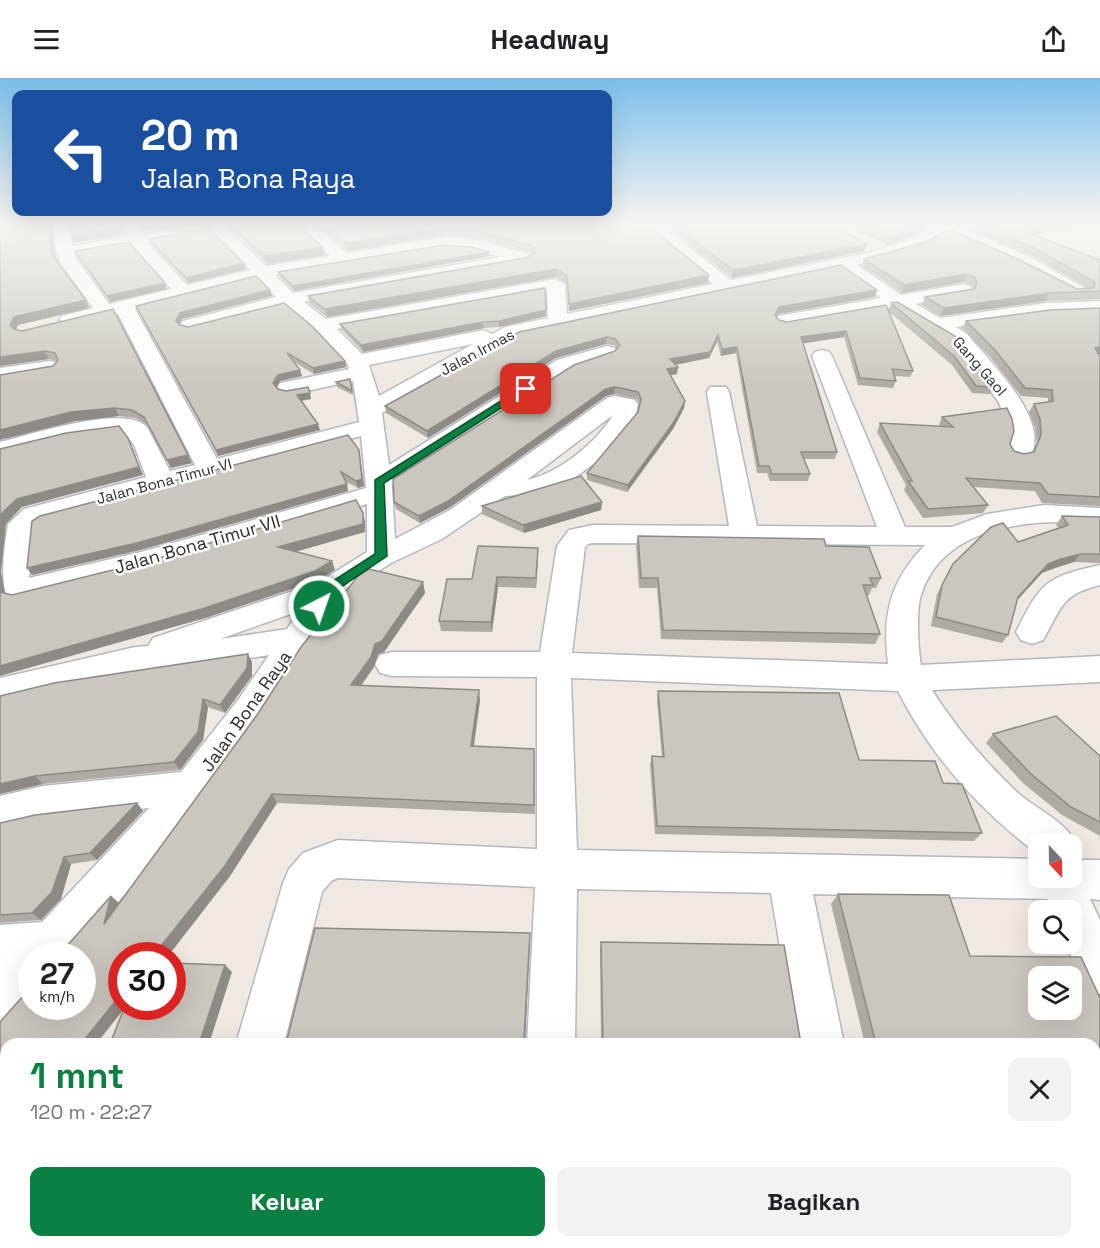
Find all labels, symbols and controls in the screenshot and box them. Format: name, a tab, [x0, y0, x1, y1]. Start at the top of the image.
text: Headway	[491, 22, 609, 57]
icon: menu	[30, 23, 63, 56]
icon: share	[1037, 23, 1070, 56]
text: 20 m	[141, 109, 240, 162]
icon: left	[42, 114, 120, 192]
text: Jalan Bona Raya	[141, 161, 355, 196]
street label: Jalan Irmas	[437, 325, 517, 379]
street label: Gang Gaol	[949, 332, 1011, 400]
pin	[500, 363, 551, 414]
icon: arrive	[509, 372, 542, 405]
street label: Jalan Bona Timur VI	[94, 454, 234, 508]
street label: Jalan Bona Timur VII	[111, 509, 283, 579]
position arrow	[287, 574, 351, 638]
street label: Jalan Bona Raya	[196, 646, 296, 776]
north arrow	[1028, 834, 1082, 888]
map controls	[1028, 834, 1082, 1020]
button: search	[1028, 900, 1082, 954]
speed limit sign: 30	[108, 942, 186, 1020]
text: 27	[40, 954, 74, 993]
button: layers	[1028, 966, 1082, 1020]
text: km/h	[39, 987, 75, 1006]
text: 1 mnt	[30, 1053, 124, 1099]
button: close	[1008, 1058, 1071, 1121]
text: 120 m · 22:27	[30, 1099, 152, 1125]
button: Keluar	[30, 1167, 545, 1236]
button: Bagikan	[557, 1167, 1071, 1236]

